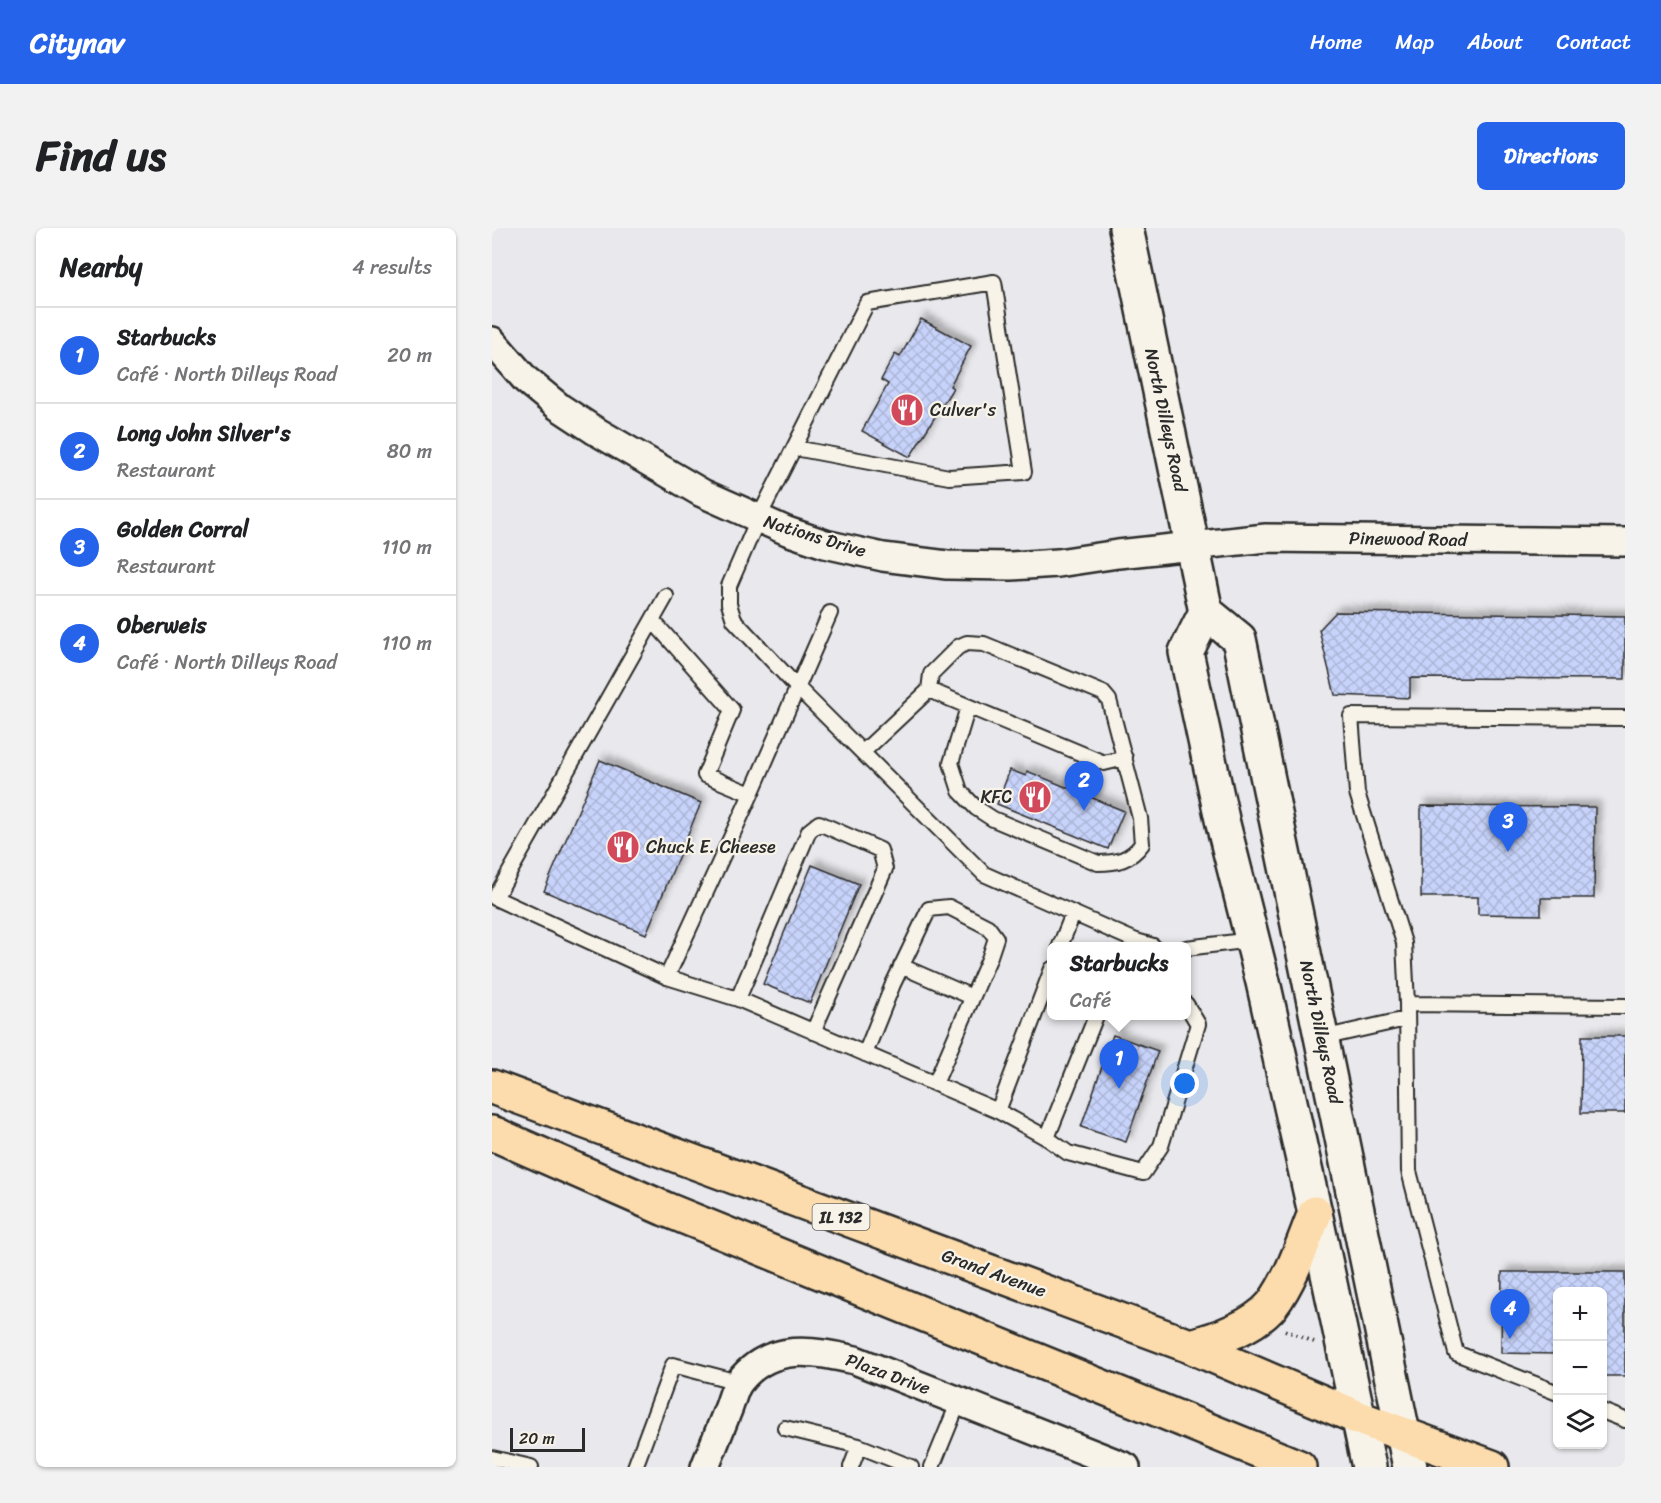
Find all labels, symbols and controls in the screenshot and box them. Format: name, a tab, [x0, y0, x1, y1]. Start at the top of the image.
text: Citynav	[30, 18, 124, 67]
text: Home	[1310, 23, 1362, 61]
text: Map	[1395, 23, 1434, 61]
text: About	[1467, 23, 1524, 61]
text: Contact	[1557, 23, 1631, 61]
text: Find us	[36, 119, 166, 193]
button: Directions	[1477, 122, 1625, 190]
text: Nearby	[60, 244, 142, 290]
text: 4 results	[352, 250, 432, 285]
text: Starbucks	[117, 318, 216, 357]
text: 1	[75, 338, 84, 373]
text: 20 m	[387, 338, 432, 373]
street label: North Dilleys Road	[1135, 345, 1197, 496]
text: Café · North Dilleys Road	[117, 357, 337, 392]
restaurant icon: Culver's	[889, 392, 925, 428]
place label: Culver's	[930, 394, 997, 426]
text: Long John Silver's	[117, 414, 291, 453]
text: 2	[74, 434, 85, 469]
text: 80 m	[387, 434, 432, 469]
text: Restaurant	[117, 453, 216, 488]
street label: Nations Drive	[760, 505, 870, 567]
text: Golden Corral	[117, 510, 249, 549]
street label: Pinewood Road	[1349, 522, 1469, 556]
text: 3	[74, 530, 85, 565]
text: 110 m	[382, 530, 432, 565]
text: Restaurant	[117, 549, 216, 584]
text: Oberweis	[117, 606, 206, 645]
text: 4	[73, 626, 86, 661]
text: 110 m	[382, 626, 432, 661]
text: Café · North Dilleys Road	[117, 645, 337, 680]
pin: 2	[1064, 762, 1104, 811]
restaurant icon: KFC	[1017, 779, 1053, 815]
place label: KFC	[980, 781, 1012, 813]
pin: 3	[1488, 802, 1528, 852]
restaurant icon: Chuck E. Cheese	[605, 829, 641, 865]
place label: Chuck E. Cheese	[646, 831, 776, 863]
popup	[1047, 942, 1191, 1020]
text: Starbucks	[1070, 944, 1168, 983]
street label: North Dilleys Road	[1290, 957, 1352, 1108]
text: Café	[1070, 983, 1111, 1018]
pin: 1	[1100, 1040, 1138, 1089]
your location	[1170, 1069, 1199, 1098]
road number: IL 132	[812, 1204, 870, 1230]
street label: Grand Avenue	[937, 1239, 1051, 1307]
map controls	[1553, 1287, 1607, 1449]
button: +	[1553, 1287, 1607, 1341]
pin: 4	[1490, 1290, 1530, 1339]
button: −	[1553, 1341, 1607, 1395]
street label: Plaza Drive	[841, 1344, 935, 1404]
button: layers	[1553, 1395, 1607, 1449]
text: 20 m	[519, 1424, 555, 1453]
scale bar	[510, 1425, 585, 1452]

